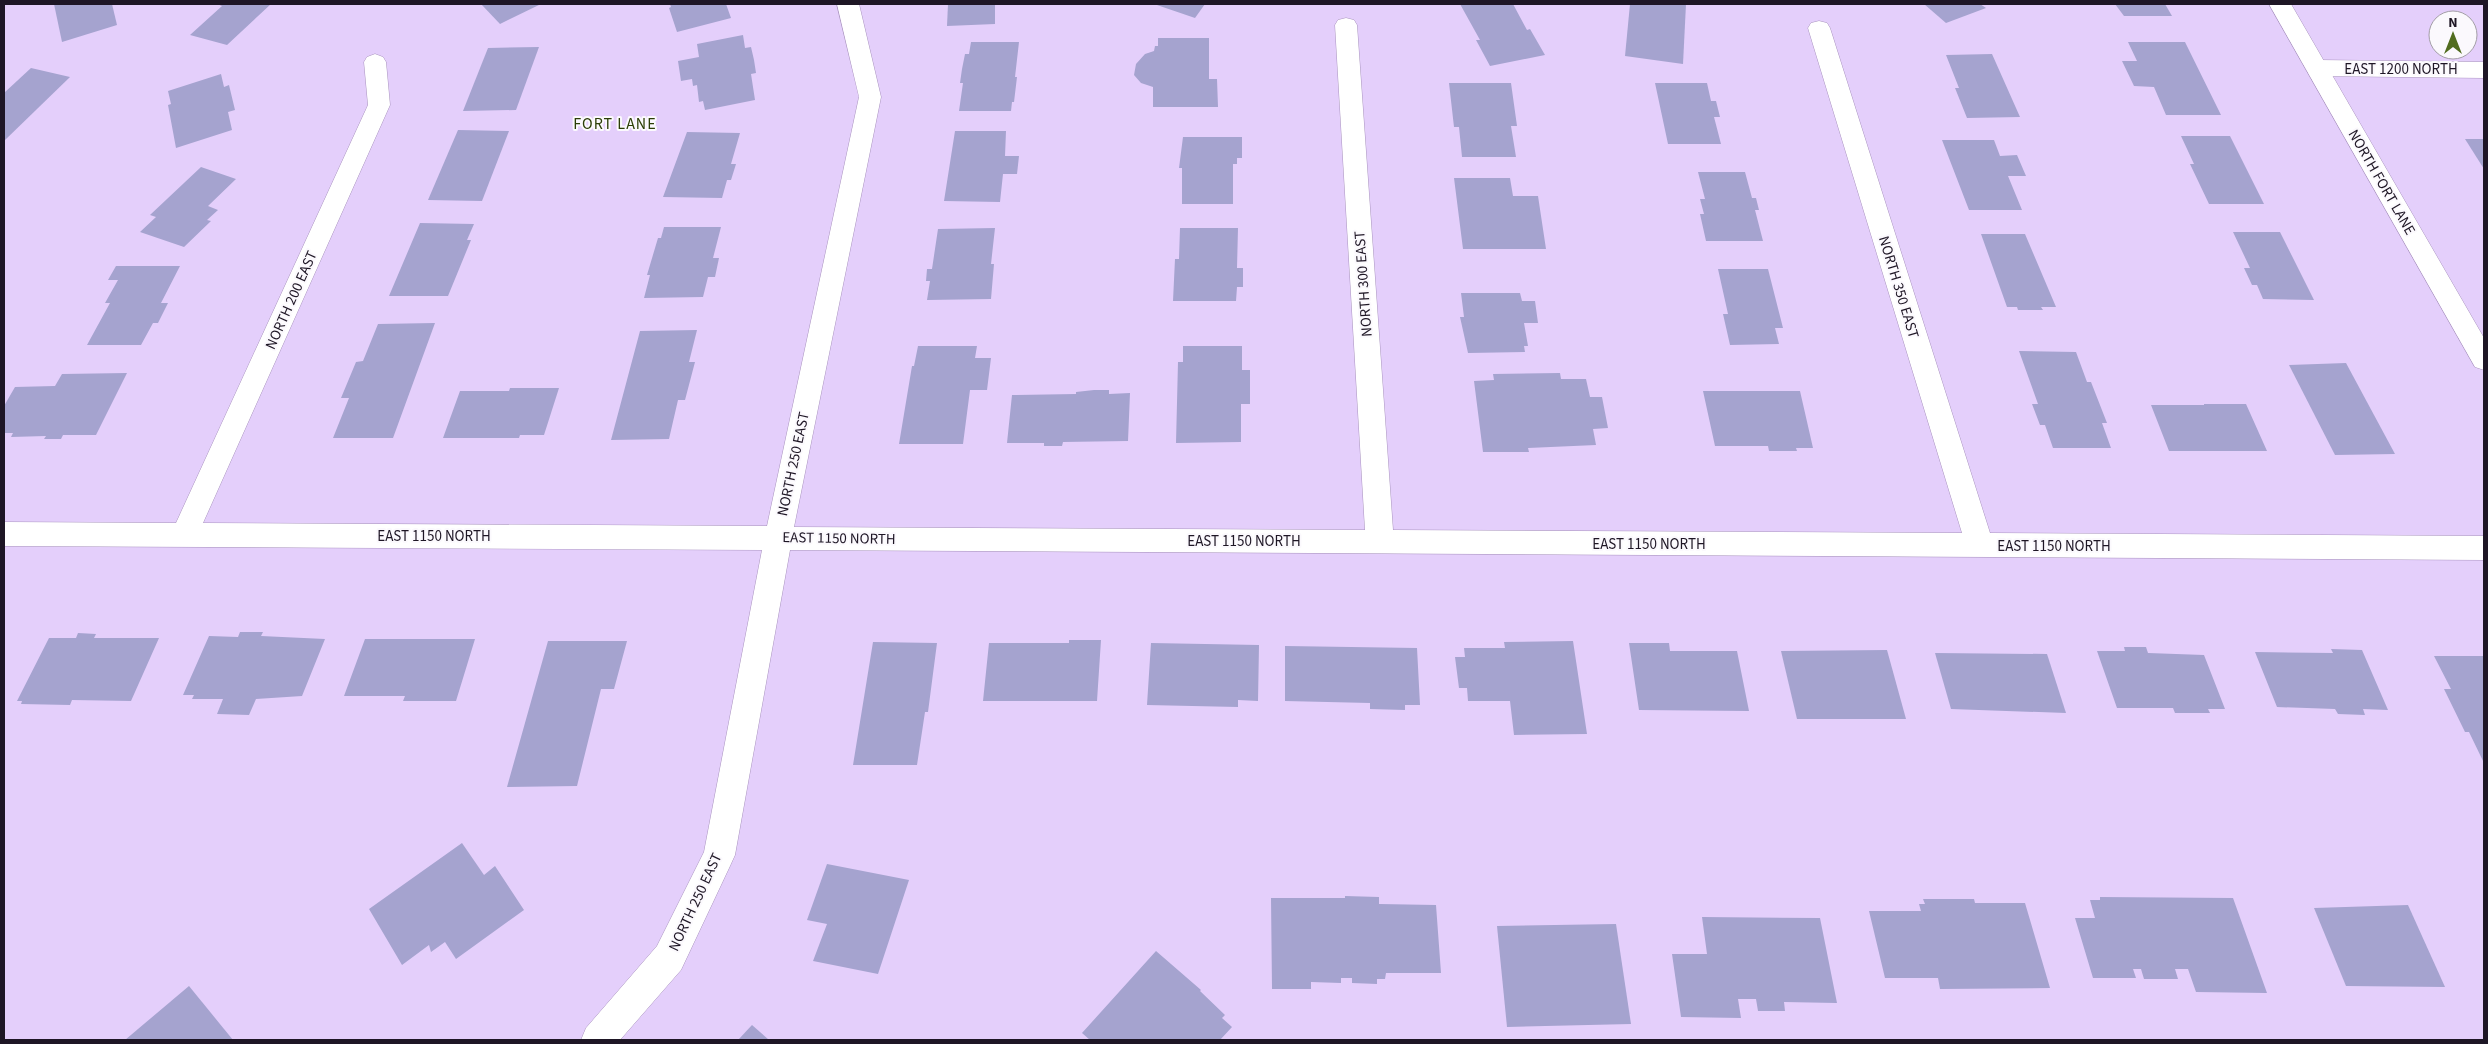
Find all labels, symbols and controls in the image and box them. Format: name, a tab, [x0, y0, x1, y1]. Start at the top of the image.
north arrow	[2428, 10, 2478, 60]
text: N	[2448, 13, 2458, 33]
street label: EAST 1200 NORTH	[2344, 59, 2458, 80]
district label: FORT LANE	[573, 113, 657, 135]
street label: NORTH FORT LANE	[2343, 126, 2420, 239]
street label: NORTH 300 EAST	[1349, 230, 1378, 338]
street label: NORTH 350 EAST	[1873, 233, 1924, 341]
street label: NORTH 200 EAST	[260, 248, 323, 353]
street label: NORTH 250 EAST	[772, 410, 815, 518]
street label: EAST 1150 NORTH	[377, 526, 491, 547]
street label: EAST 1150 NORTH	[782, 527, 896, 550]
street label: EAST 1150 NORTH	[1187, 531, 1301, 552]
street label: EAST 1150 NORTH	[1592, 534, 1706, 555]
street label: EAST 1150 NORTH	[1997, 536, 2111, 557]
street label: NORTH 250 EAST	[664, 850, 727, 955]

